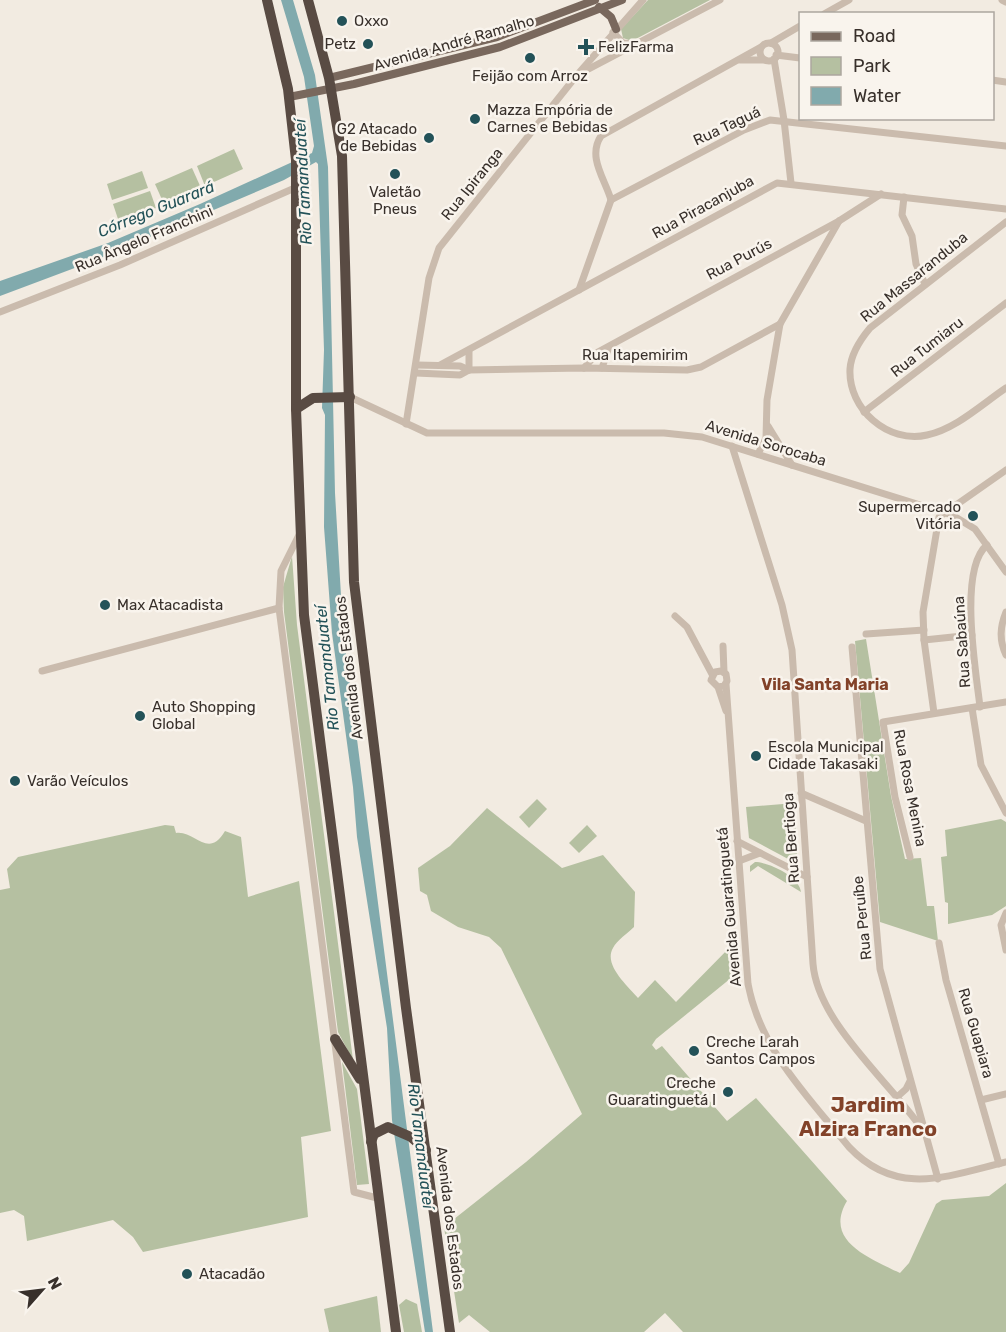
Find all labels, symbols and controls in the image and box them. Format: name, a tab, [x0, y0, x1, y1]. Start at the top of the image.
street label: Avenida André Ramalho	[372, 11, 536, 75]
place label: Oxxo	[354, 12, 389, 30]
legend	[799, 12, 994, 120]
marker: Oxxo	[335, 14, 349, 28]
text: Road	[853, 25, 896, 47]
place label: Petz	[325, 35, 356, 53]
marker: Petz	[361, 37, 375, 51]
place label: FelizFarma	[598, 38, 674, 56]
marker: FelizFarma	[579, 40, 593, 54]
marker: Feijão com Arroz	[523, 51, 537, 65]
text: Park	[853, 55, 891, 77]
place label: Feijão com Arroz	[472, 67, 588, 85]
text: Water	[853, 85, 901, 107]
place label: Mazza Empória de Carnes e Bebidas	[487, 101, 613, 136]
street label: Rua Taguá	[690, 103, 764, 149]
marker: Mazza Empória de Carnes e Bebidas	[468, 112, 482, 126]
water label: Rio Tamanduateí	[290, 116, 316, 246]
place label: G2 Atacado de Bebidas	[337, 120, 417, 155]
marker: G2 Atacado de Bebidas	[422, 131, 436, 145]
street label: Rua Ipiranga	[437, 144, 507, 224]
marker: Valetão Pneus	[388, 167, 402, 181]
street label: Rua Piracanjuba	[649, 172, 757, 242]
water label: Córrego Guarará	[95, 177, 217, 241]
place label: Valetão Pneus	[369, 183, 421, 218]
street label: Rua Ângelo Franchini	[72, 202, 216, 276]
street label: Rua Massaranduba	[857, 228, 971, 326]
street label: Rua Purús	[703, 234, 775, 284]
street label: Rua Tumiaru	[887, 313, 967, 381]
street label: Rua Itapemirim	[582, 346, 688, 364]
street label: Avenida Sorocaba	[703, 416, 829, 470]
place label: Supermercado Vitória	[858, 498, 961, 533]
marker: Supermercado Vitória	[966, 509, 980, 523]
street label: Avenida dos Estados	[331, 595, 367, 741]
street label: Rua Sabaúna	[950, 595, 974, 689]
place label: Max Atacadista	[117, 596, 223, 614]
marker: Max Atacadista	[98, 598, 112, 612]
water label: Rio Tamanduateí	[311, 602, 343, 732]
district label: Vila Santa Maria	[761, 675, 889, 694]
place label: Auto Shopping Global	[152, 698, 256, 733]
marker: Auto Shopping Global	[133, 709, 147, 723]
street label: Rua Rosa Menina	[890, 728, 930, 848]
place label: Escola Municipal Cidade Takasaki	[768, 738, 884, 773]
marker: Escola Municipal Cidade Takasaki	[749, 749, 763, 763]
place label: Varão Veículos	[27, 772, 129, 790]
marker: Varão Veículos	[8, 774, 22, 788]
street label: Rua Bertioga	[779, 792, 803, 884]
street label: Avenida Guaratinguetá	[713, 827, 745, 987]
street label: Rua Peruíbe	[849, 875, 875, 961]
street label: Rua Guapiara	[955, 986, 997, 1080]
place label: Creche Larah Santos Campos	[706, 1033, 816, 1068]
marker: Creche Larah Santos Campos	[687, 1044, 701, 1058]
place label: Creche Guaratinguetá I	[608, 1074, 716, 1109]
water label: Rio Tamanduateí	[404, 1082, 438, 1212]
marker: Creche Guaratinguetá I	[721, 1085, 735, 1099]
district label: Jardim Alzira Franco	[799, 1092, 937, 1141]
street label: Avenida dos Estados	[432, 1145, 468, 1291]
north arrow	[12, 1260, 72, 1320]
place label: Atacadão	[199, 1265, 265, 1283]
marker: Atacadão	[180, 1267, 194, 1281]
text: N	[44, 1274, 66, 1293]

